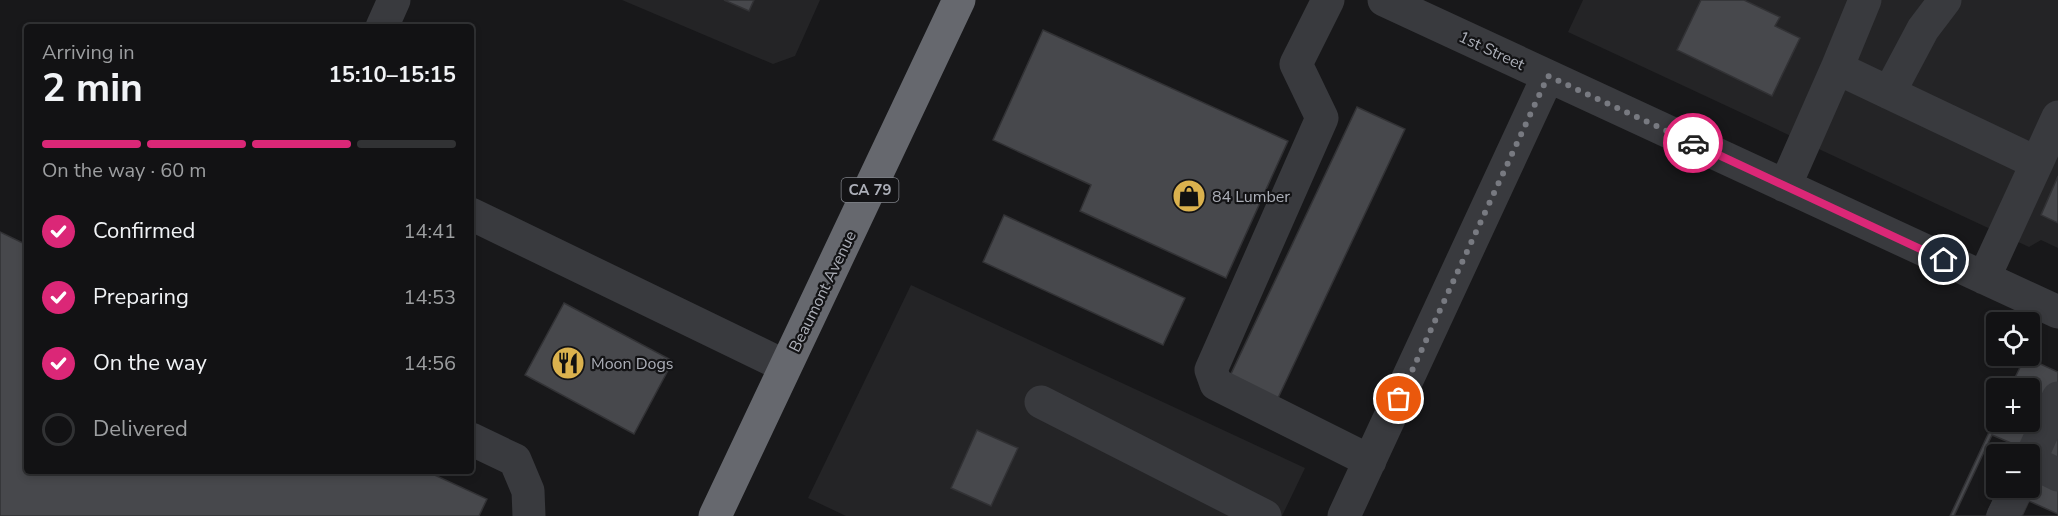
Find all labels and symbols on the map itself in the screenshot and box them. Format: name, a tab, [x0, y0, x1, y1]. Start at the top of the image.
street label: 1st Street	[1455, 26, 1529, 76]
courier	[1663, 113, 1723, 173]
road number: CA 79	[842, 178, 898, 202]
shop icon: 84 Lumber	[1171, 178, 1207, 214]
place label: 84 Lumber	[1212, 186, 1290, 208]
street label: Beaumont Avenue	[784, 227, 862, 356]
pin	[1918, 234, 1969, 285]
restaurant icon: Moon Dogs	[550, 345, 586, 381]
place label: Moon Dogs	[591, 353, 674, 375]
pin	[1373, 373, 1424, 424]

